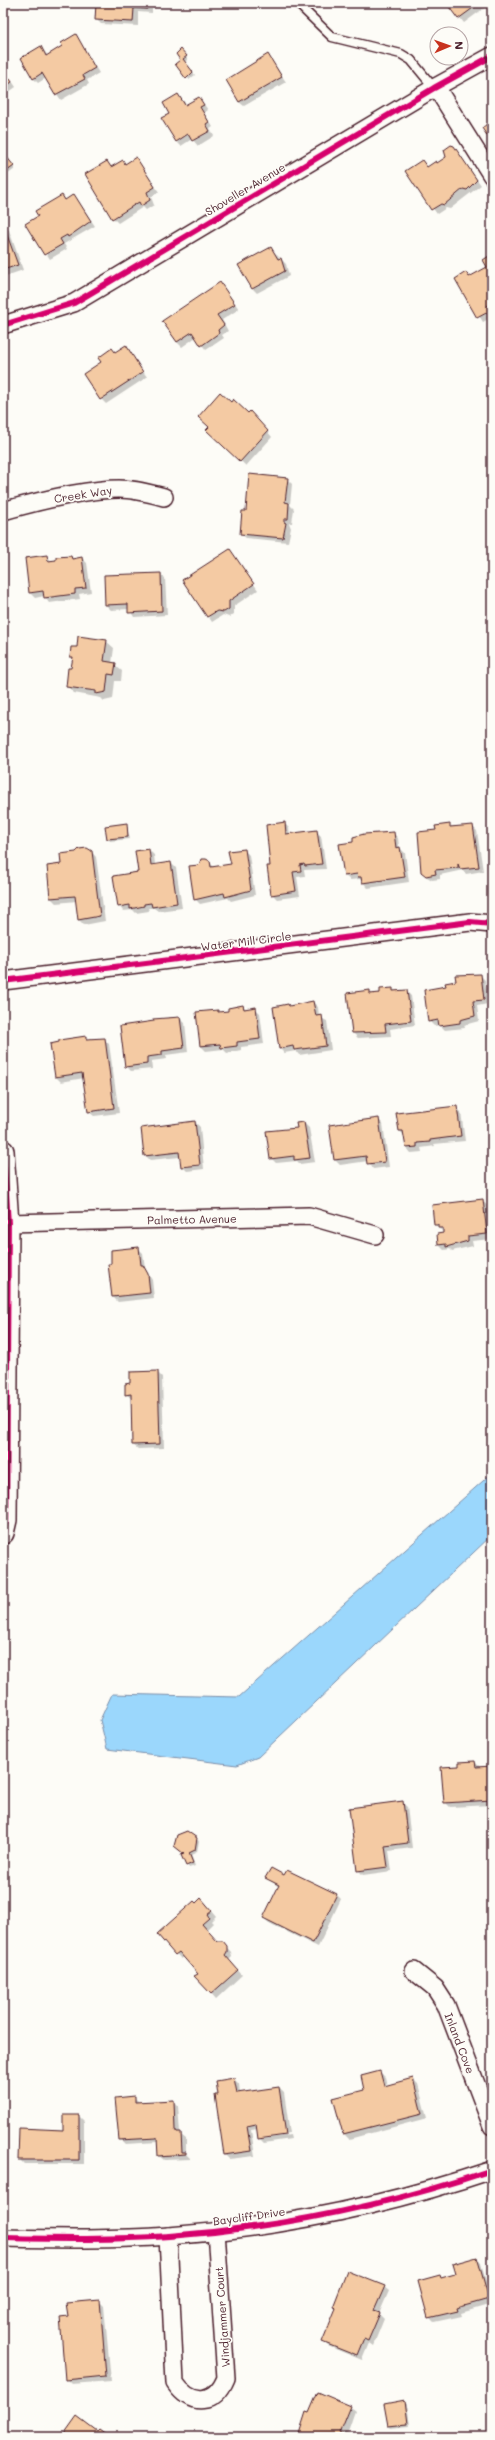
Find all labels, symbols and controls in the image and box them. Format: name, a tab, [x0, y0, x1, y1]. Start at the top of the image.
north arrow	[429, 26, 469, 66]
text: N	[452, 41, 467, 50]
street label: Shoveller Avenue	[202, 159, 288, 219]
street label: Creek Way	[53, 482, 113, 506]
street label: Water Mill Circle	[200, 928, 292, 954]
street label: Palmetto Avenue	[147, 1211, 237, 1227]
street label: Inland Cove	[442, 2010, 479, 2076]
street label: Baycliff Drive	[212, 2203, 286, 2229]
street label: Windjammer Court	[211, 2266, 233, 2368]

